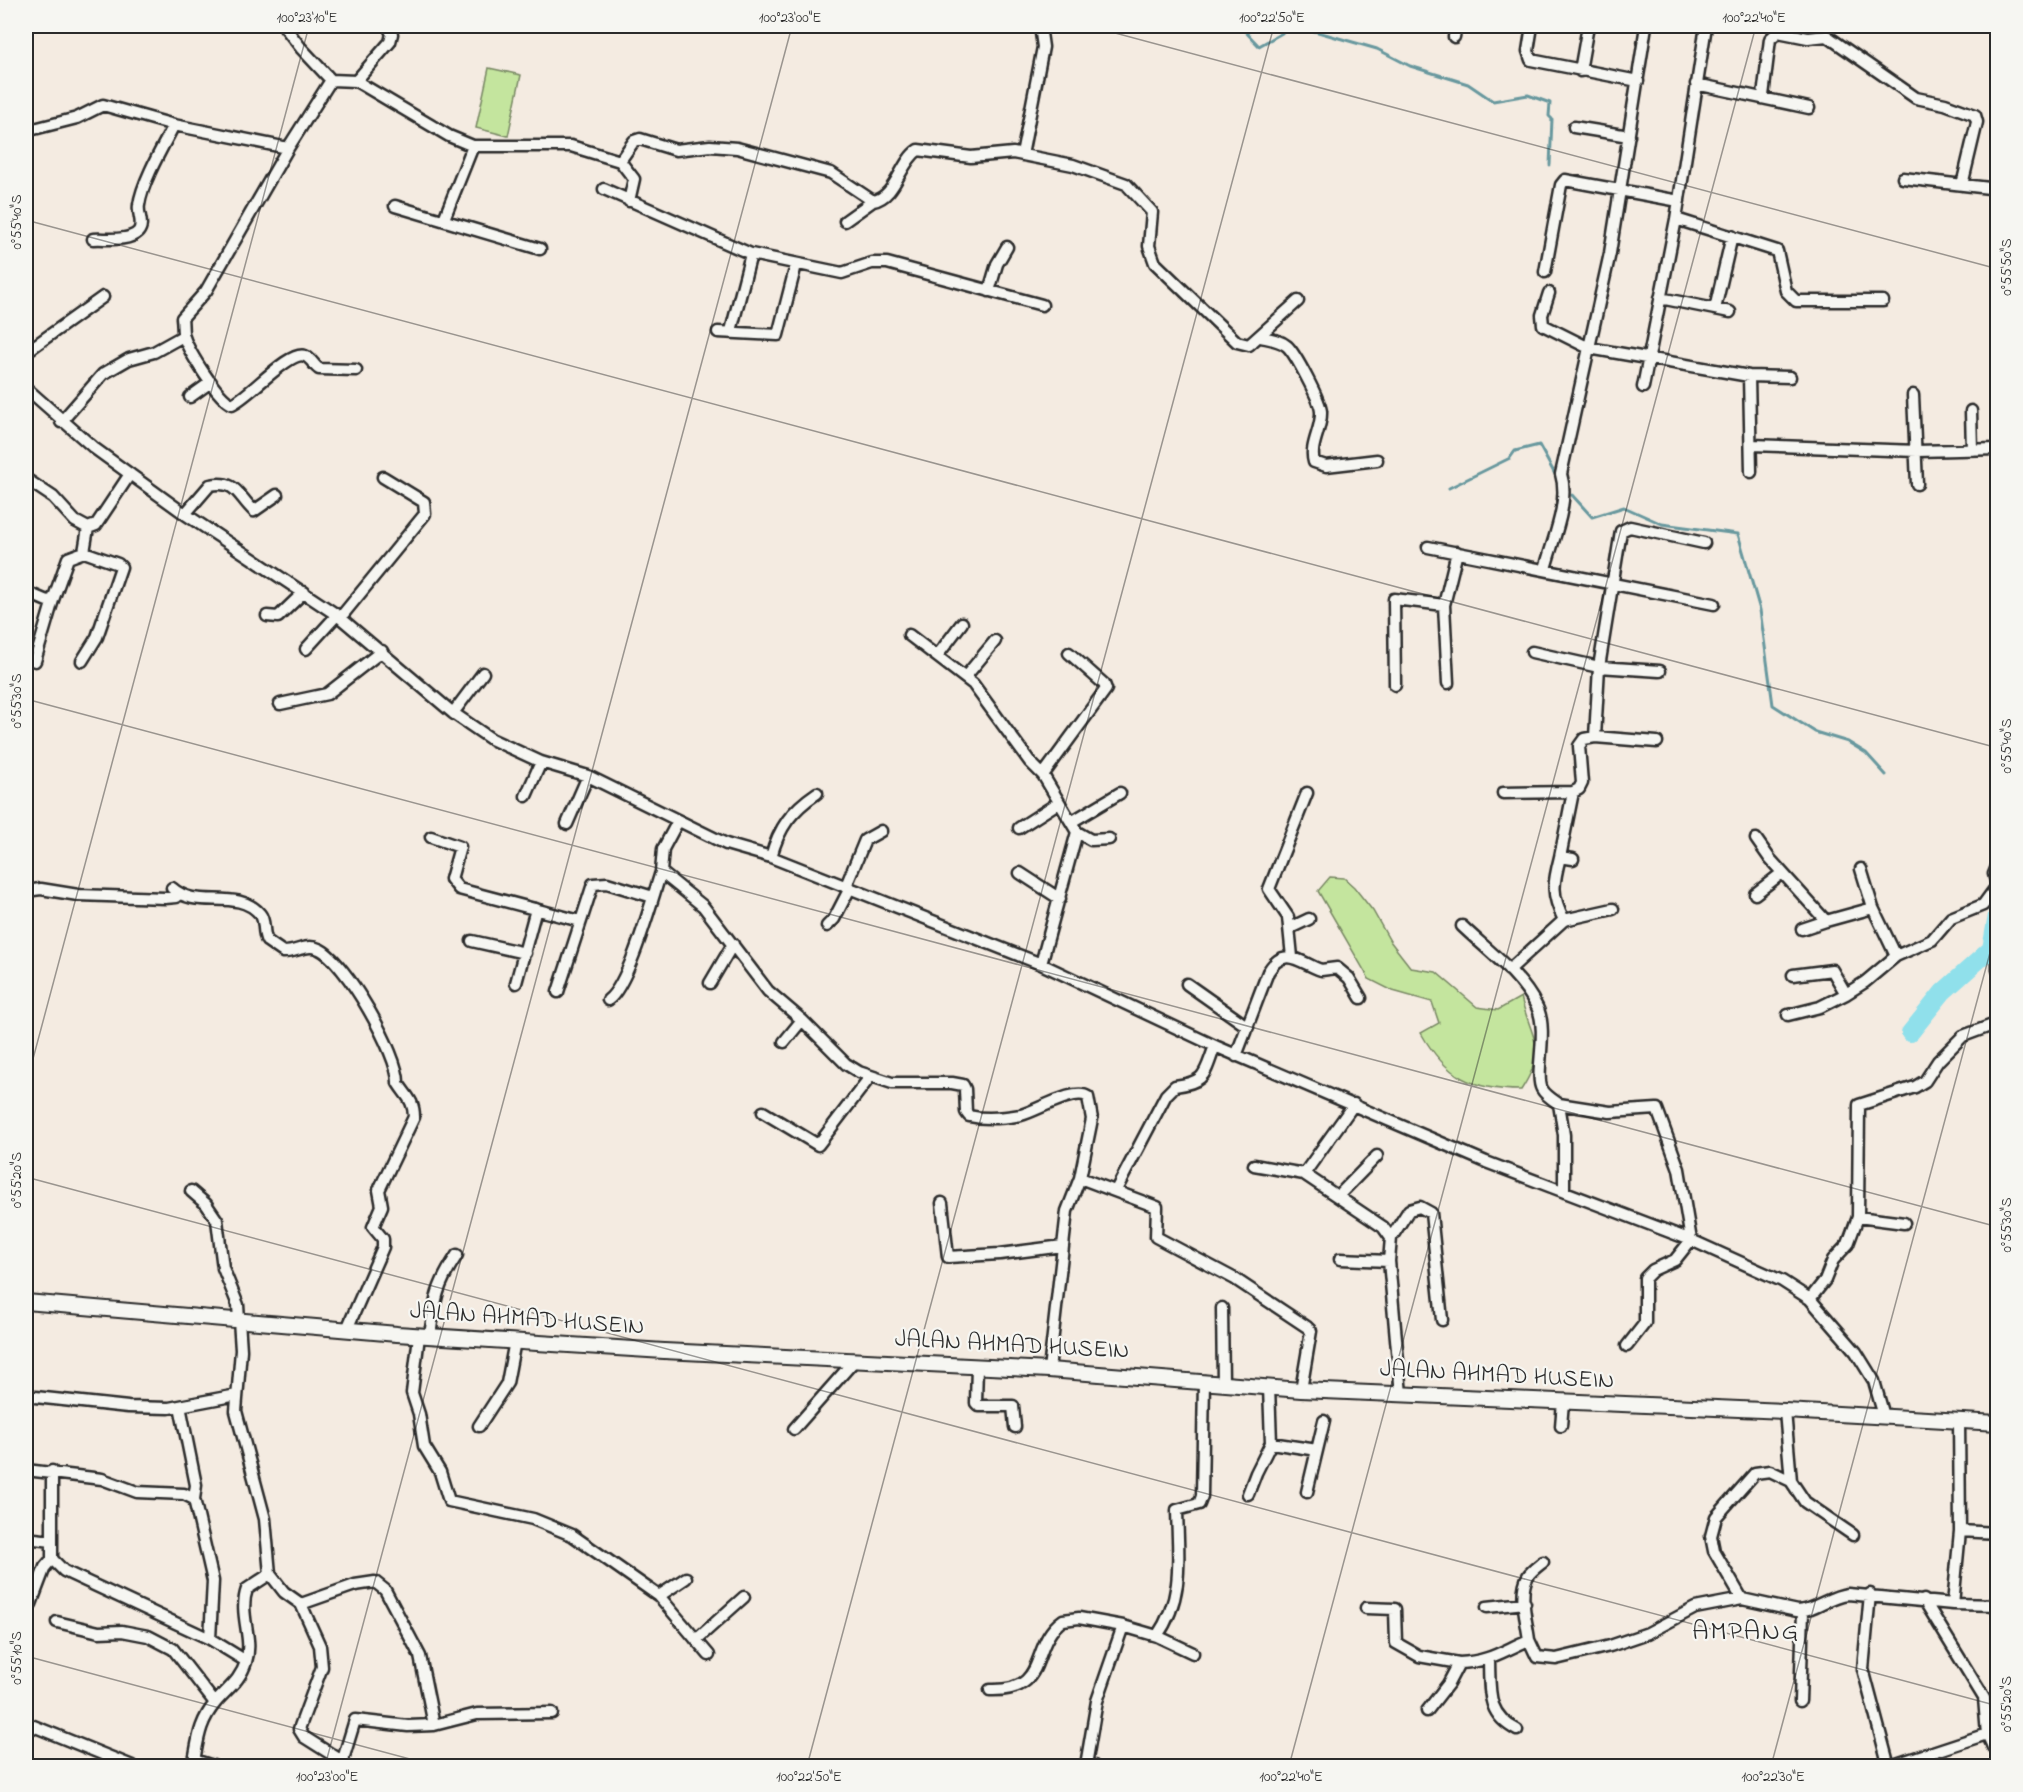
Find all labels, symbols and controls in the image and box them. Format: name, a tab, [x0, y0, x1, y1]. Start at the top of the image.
text: 100°23'10"E	[277, 7, 337, 29]
text: 100°23'00"E	[759, 7, 821, 29]
text: 100°22'50"E	[1239, 7, 1305, 29]
text: 100°22'40"E	[1722, 7, 1786, 29]
text: 0°55'40"S	[6, 194, 28, 250]
text: 0°55'50"S	[1996, 238, 2018, 296]
text: 0°55'30"S	[6, 673, 28, 729]
text: 0°55'40"S	[1996, 718, 2018, 774]
text: 0°55'20"S	[6, 1151, 28, 1208]
text: 0°55'30"S	[1996, 1197, 2018, 1253]
street label: JALAN AHMAD HUSEIN	[409, 1294, 645, 1346]
street label: JALAN AHMAD HUSEIN	[894, 1322, 1130, 1370]
street label: JALAN AHMAD HUSEIN	[1379, 1352, 1615, 1400]
district label: AMPANG	[1692, 1613, 1800, 1652]
text: 0°55'10"S	[6, 1631, 28, 1685]
text: 0°55'20"S	[1996, 1675, 2018, 1732]
text: 100°23'00"E	[296, 1766, 358, 1788]
text: 100°22'50"E	[776, 1766, 842, 1788]
text: 100°22'40"E	[1259, 1766, 1323, 1788]
text: 100°22'30"E	[1741, 1766, 1805, 1788]

